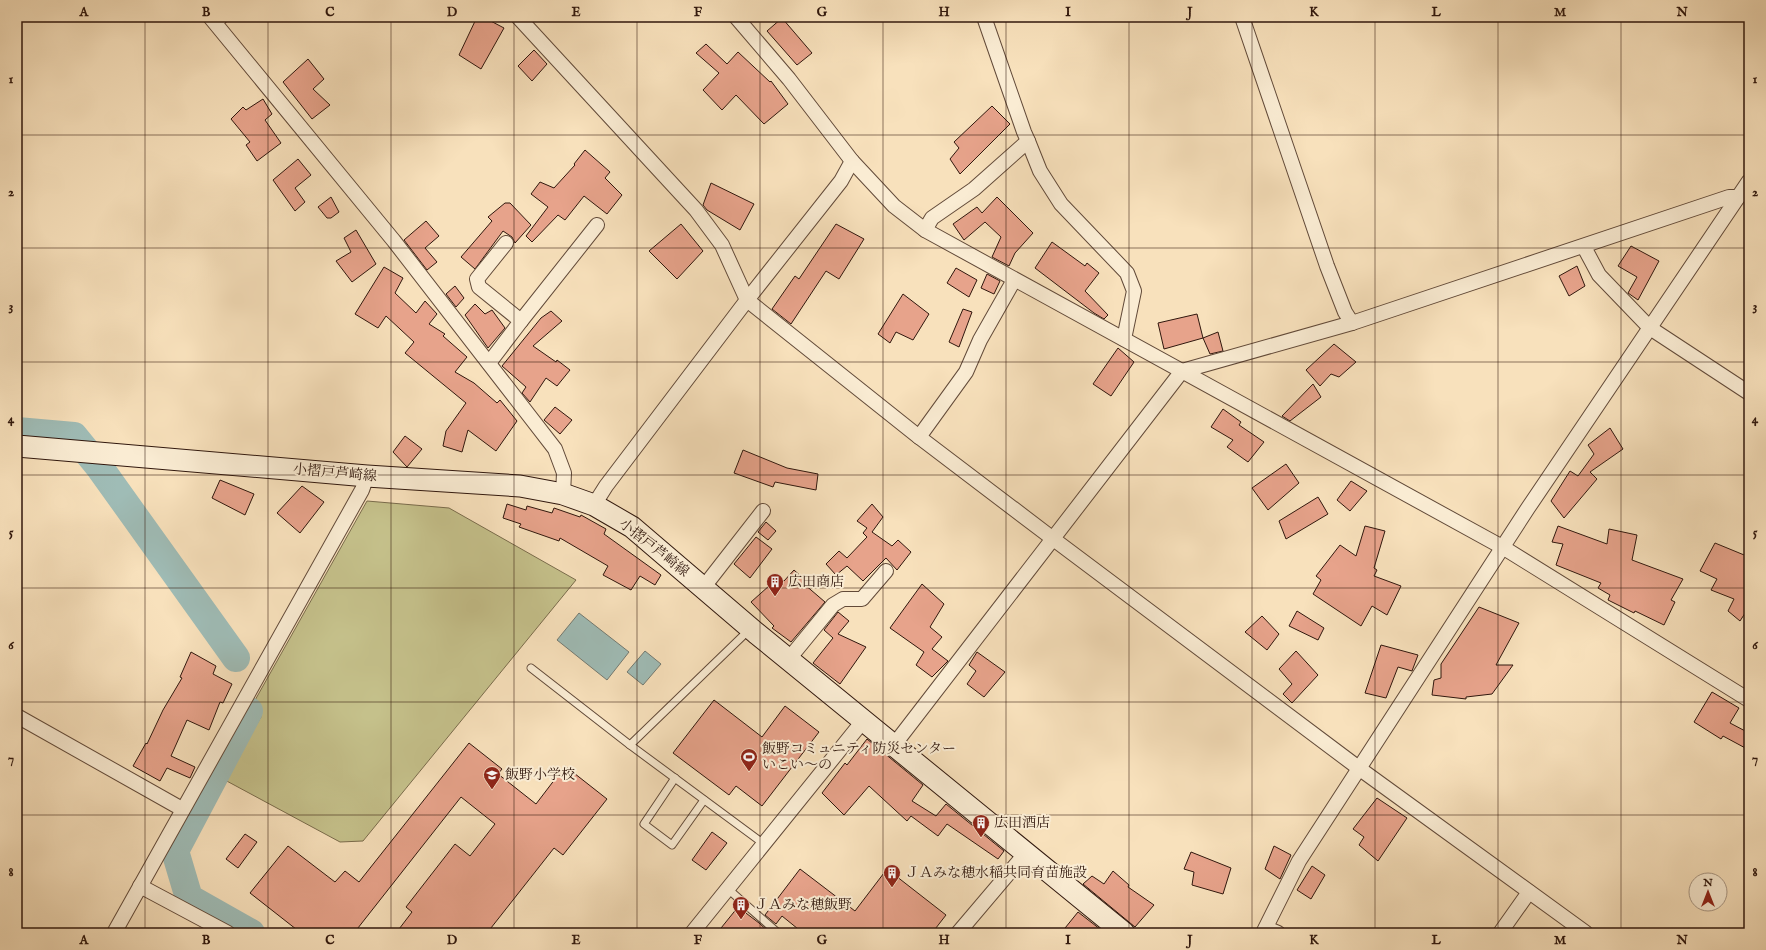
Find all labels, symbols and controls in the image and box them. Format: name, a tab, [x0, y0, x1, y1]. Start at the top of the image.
text: A	[79, 4, 90, 21]
text: B	[202, 4, 211, 21]
text: C	[325, 4, 335, 21]
text: D	[447, 4, 458, 21]
text: E	[571, 4, 581, 21]
text: F	[694, 4, 703, 21]
text: G	[817, 4, 828, 21]
text: H	[938, 4, 950, 21]
text: I	[1065, 4, 1071, 21]
text: J	[1185, 4, 1193, 21]
text: K	[1309, 4, 1319, 21]
text: L	[1430, 4, 1441, 21]
text: M	[1554, 4, 1567, 21]
text: N	[1675, 4, 1688, 21]
text: 1	[9, 71, 14, 88]
text: 1	[1753, 71, 1758, 88]
text: 2	[8, 184, 14, 201]
text: 2	[1752, 184, 1758, 201]
text: 3	[9, 298, 14, 315]
text: 3	[1753, 298, 1758, 315]
text: 4	[8, 411, 15, 428]
text: 4	[1752, 411, 1759, 428]
street label: 小摺戸芦崎線	[292, 460, 378, 486]
street label: 小摺戸芦崎線	[615, 515, 693, 581]
text: 5	[9, 524, 14, 541]
text: 5	[1753, 524, 1758, 541]
building icon: 広田商店	[765, 572, 785, 597]
place label: 広田商店	[788, 573, 844, 591]
text: 6	[8, 637, 14, 654]
text: 6	[1752, 637, 1758, 654]
place label: 飯野コミュニティ防災センター いこい～の	[762, 740, 956, 774]
sports icon: 飯野コミュニティ防災センター いこい～の	[739, 747, 759, 772]
text: 7	[8, 751, 14, 768]
text: 7	[1752, 751, 1758, 768]
school or university icon: 飯野小学校	[482, 765, 502, 790]
place label: 飯野小学校	[505, 766, 575, 784]
building icon: 広田酒店	[971, 813, 991, 838]
place label: 広田酒店	[994, 814, 1050, 832]
building icon: ＪＡみな穂水稲共同育苗施設	[882, 863, 902, 888]
text: 8	[8, 864, 14, 881]
place label: ＪＡみな穂水稲共同育苗施設	[905, 864, 1087, 882]
text: 8	[1752, 864, 1758, 881]
north arrow	[1688, 872, 1728, 912]
text: N	[1702, 876, 1713, 890]
building icon: ＪＡみな穂飯野	[731, 895, 751, 920]
place label: ＪＡみな穂飯野	[754, 896, 852, 914]
text: A	[79, 932, 90, 949]
text: B	[202, 932, 211, 949]
text: C	[325, 932, 335, 949]
text: D	[447, 932, 458, 949]
text: E	[571, 932, 581, 949]
text: F	[694, 932, 703, 949]
text: G	[817, 932, 828, 949]
text: H	[938, 932, 950, 949]
text: I	[1065, 932, 1071, 949]
text: J	[1185, 932, 1193, 949]
text: K	[1309, 932, 1319, 949]
text: L	[1430, 932, 1441, 949]
text: M	[1554, 932, 1567, 949]
text: N	[1675, 932, 1688, 949]

